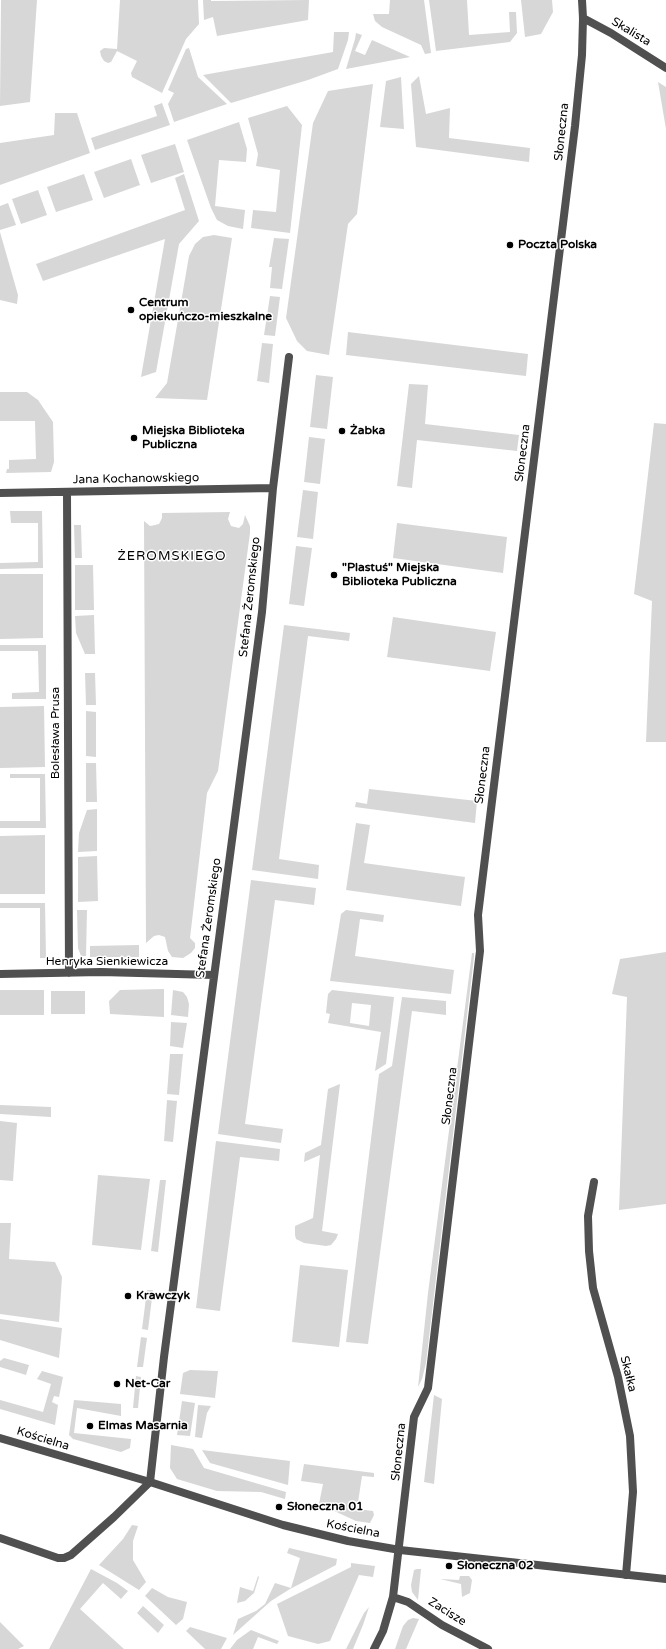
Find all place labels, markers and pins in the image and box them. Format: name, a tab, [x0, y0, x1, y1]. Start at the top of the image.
place label: Poczta Polska	[518, 238, 597, 252]
marker: Poczta Polska	[505, 240, 515, 250]
place label: Centrum opiekuńczo-mieszkalne	[139, 296, 272, 324]
marker: Centrum opiekuńczo-mieszkalne	[126, 305, 136, 315]
place label: Miejska Biblioteka Publiczna	[142, 424, 245, 452]
place label: Żabka	[350, 424, 385, 438]
marker: Żabka	[337, 426, 347, 436]
marker: Miejska Biblioteka Publiczna	[129, 433, 139, 443]
place label: "Plastuś" Miejska Biblioteka Publiczna	[342, 561, 457, 589]
marker: "Plastuś" Miejska Biblioteka Publiczna	[329, 570, 339, 580]
place label: Krawczyk	[136, 1289, 190, 1303]
marker: Krawczyk	[123, 1291, 133, 1301]
place label: Net-Car	[125, 1377, 170, 1391]
marker: Net-Car	[112, 1379, 122, 1389]
place label: Elmas Masarnia	[98, 1419, 188, 1433]
marker: Elmas Masarnia	[85, 1421, 95, 1431]
place label: Słoneczna 01	[287, 1500, 364, 1514]
marker: Słoneczna 01	[274, 1502, 284, 1512]
place label: Słoneczna 02	[457, 1559, 534, 1573]
marker: Słoneczna 02	[444, 1561, 454, 1571]

